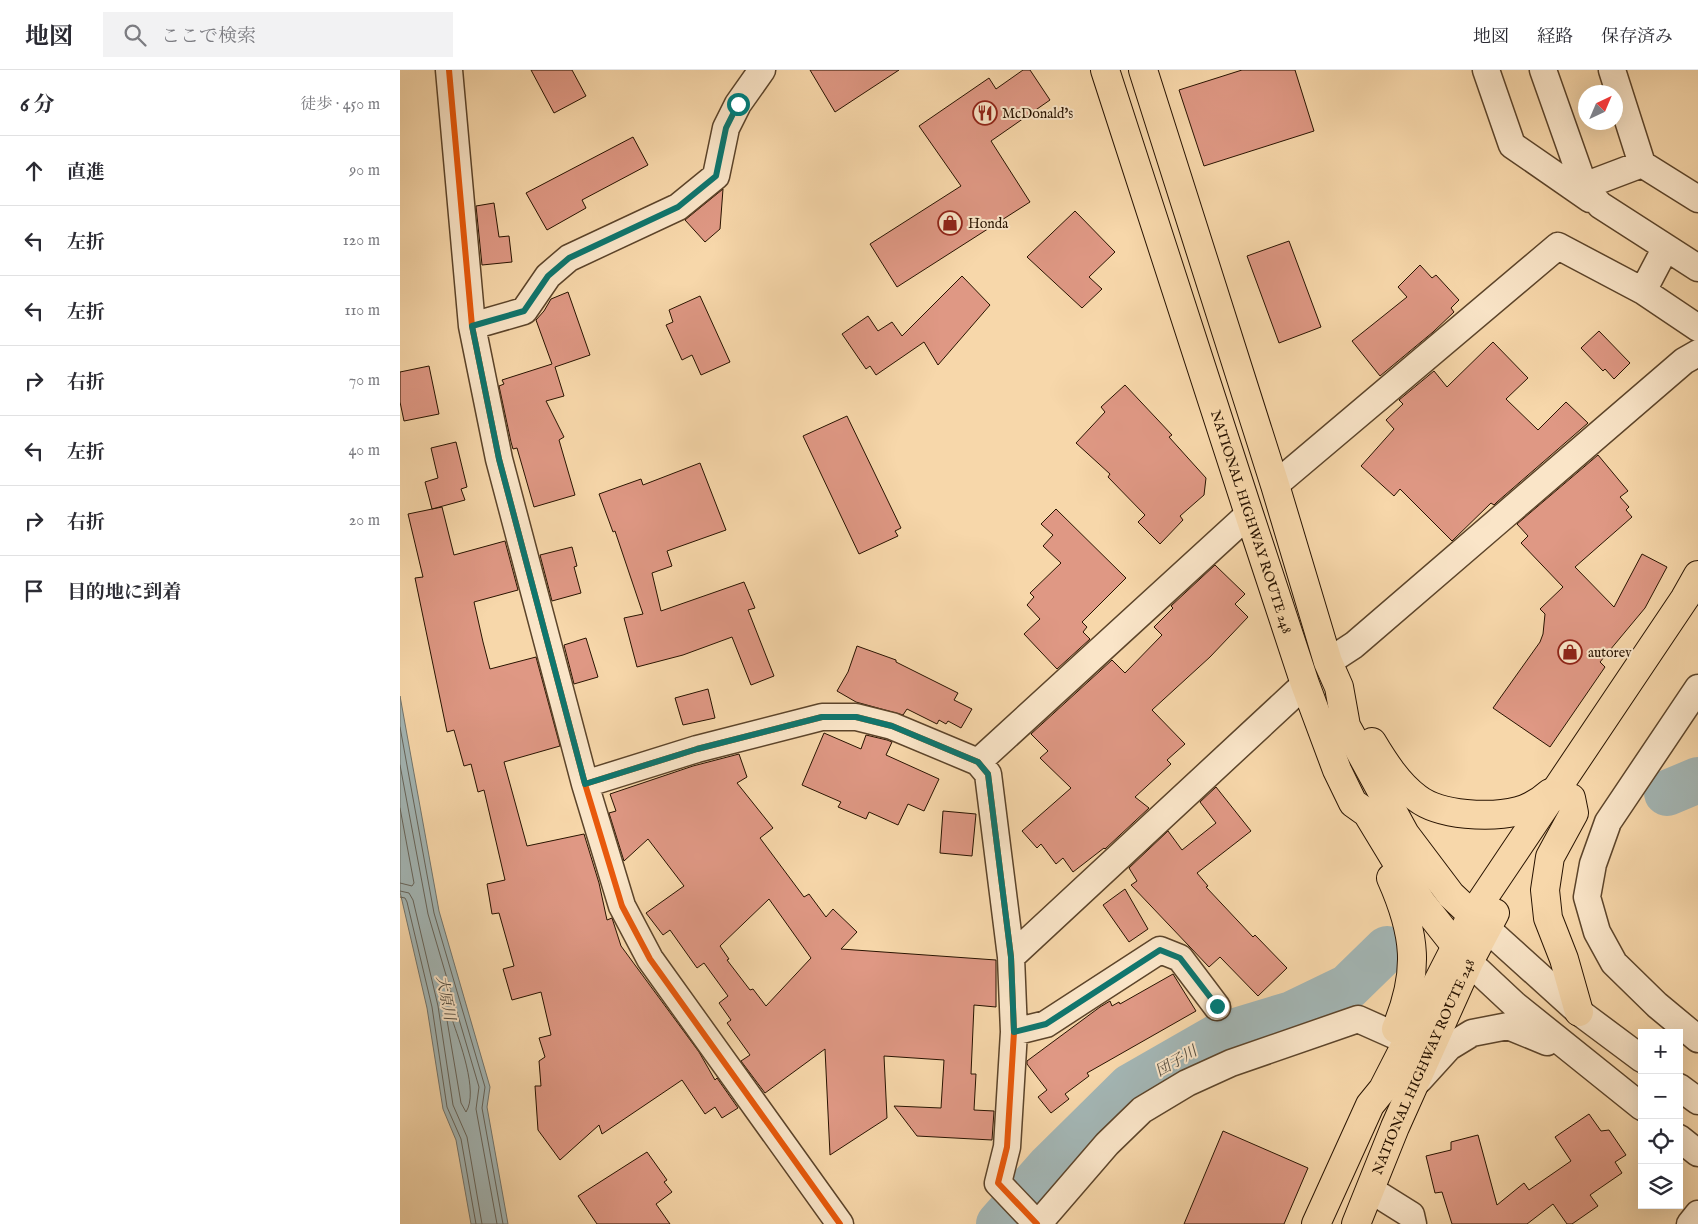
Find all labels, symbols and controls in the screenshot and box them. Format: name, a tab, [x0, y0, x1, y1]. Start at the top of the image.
search box	[103, 12, 453, 57]
icon: search	[121, 21, 149, 49]
text: 地図	[25, 22, 73, 53]
text: ここで検索	[161, 25, 256, 49]
text: 地図	[1473, 26, 1509, 49]
text: 経路	[1537, 26, 1573, 49]
text: 保存済み	[1601, 26, 1673, 49]
north arrow	[1578, 85, 1623, 130]
text: 6 分	[20, 92, 54, 119]
route start	[727, 93, 750, 116]
text: 徒歩 · 450 m	[300, 95, 380, 115]
restaurant icon: McDonald's	[972, 100, 998, 126]
place label: McDonald's	[1002, 105, 1073, 123]
icon: ahead	[20, 157, 48, 185]
text: 直進	[67, 161, 105, 185]
text: 90 m	[349, 161, 380, 181]
shop icon: Honda	[937, 210, 963, 236]
place label: Honda	[968, 215, 1009, 233]
icon: left	[20, 227, 48, 255]
text: 左折	[67, 231, 105, 255]
text: 120 m	[343, 231, 380, 251]
icon: left	[20, 297, 48, 325]
text: 左折	[67, 301, 105, 325]
text: 110 m	[344, 301, 380, 321]
icon: right	[20, 367, 48, 395]
text: 右折	[67, 371, 105, 395]
text: 70 m	[349, 371, 380, 391]
street label: NATIONAL HIGHWAY ROUTE 248	[1206, 408, 1296, 636]
icon: left	[20, 437, 48, 465]
text: 左折	[67, 441, 105, 465]
text: 40 m	[348, 441, 380, 461]
icon: right	[20, 507, 48, 535]
text: 右折	[67, 511, 105, 535]
text: 20 m	[349, 511, 380, 531]
icon: arrive	[20, 577, 48, 605]
text: 目的地に到着	[67, 581, 181, 605]
shop icon: autorev	[1557, 639, 1583, 665]
place label: autorev	[1588, 644, 1632, 662]
street label: NATIONAL HIGHWAY ROUTE 248	[1369, 956, 1479, 1178]
water label: 大原川	[432, 974, 460, 1024]
route end	[1206, 995, 1229, 1018]
map controls	[1638, 1029, 1683, 1209]
button: +	[1638, 1029, 1683, 1074]
water label: 団子川	[1152, 1041, 1202, 1081]
button: −	[1638, 1074, 1683, 1119]
button: locate	[1638, 1119, 1683, 1164]
button: layers	[1638, 1164, 1683, 1209]

